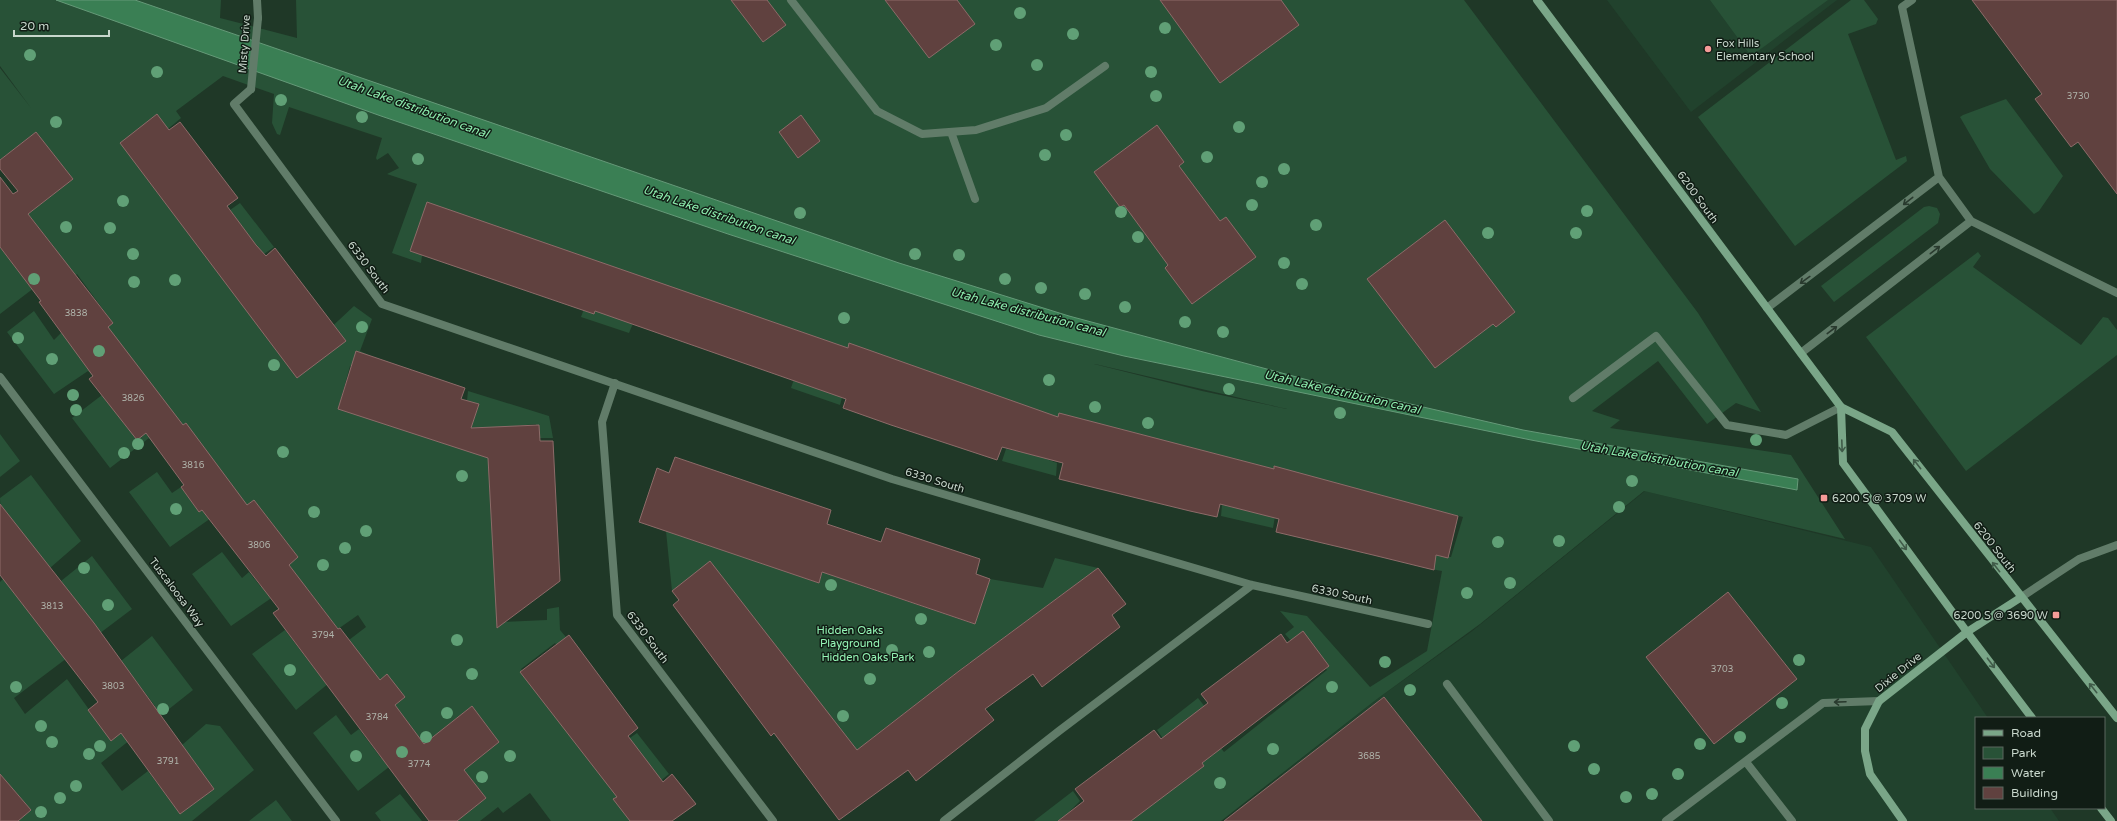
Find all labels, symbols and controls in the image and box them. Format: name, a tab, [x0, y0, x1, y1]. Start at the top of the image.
scale bar	[14, 12, 109, 38]
street label: Misty Drive	[236, 14, 253, 74]
text: 20 m	[20, 19, 49, 33]
place label: Fox Hills Elementary School	[1716, 37, 1814, 63]
marker: Fox Hills Elementary School	[1703, 44, 1713, 54]
water label: Utah Lake distribution canal	[336, 73, 492, 142]
house number: 3730	[2067, 91, 2090, 102]
street label: 6200 South	[1674, 169, 1721, 226]
water label: Utah Lake distribution canal	[641, 182, 799, 248]
one-way arrow	[1902, 197, 1913, 205]
street label: 6330 South	[345, 239, 392, 296]
one-way arrow	[1929, 245, 1940, 254]
one-way arrow	[1799, 276, 1810, 284]
water label: Utah Lake distribution canal	[949, 285, 1109, 340]
house number: 3838	[65, 308, 88, 319]
one-way arrow	[1826, 325, 1837, 334]
water label: Utah Lake distribution canal	[1263, 367, 1423, 417]
house number: 3826	[122, 393, 145, 404]
water label: Utah Lake distribution canal	[1579, 438, 1741, 480]
one-way arrow	[1839, 439, 1846, 452]
one-way arrow	[1912, 459, 1921, 470]
house number: 3816	[182, 460, 205, 471]
street label: 6330 South	[904, 465, 966, 496]
place label: 6200 S @ 3709 W	[1832, 492, 1926, 505]
marker: 6200 S @ 3709 W	[1819, 493, 1829, 503]
street label: 6200 South	[1971, 519, 2019, 576]
one-way arrow	[1899, 539, 1907, 550]
house number: 3806	[248, 540, 271, 551]
street label: Tuscaloosa Way	[146, 555, 207, 629]
one-way arrow	[1992, 562, 2001, 573]
street label: 6330 South	[1310, 582, 1373, 607]
house number: 3813	[41, 601, 63, 612]
street label: 6330 South	[624, 609, 671, 666]
place label: 6200 S @ 3690 W	[1954, 609, 2048, 622]
marker: 6200 S @ 3690 W	[2051, 610, 2061, 620]
park label: Hidden Oaks Playground	[817, 624, 883, 650]
house number: 3794	[312, 630, 335, 641]
street label: Dixie Drive	[1873, 650, 1924, 695]
park label: Hidden Oaks Park	[821, 651, 915, 664]
one-way arrow	[1986, 658, 1995, 669]
house number: 3703	[1711, 664, 1733, 675]
house number: 3803	[102, 681, 124, 692]
one-way arrow	[2088, 682, 2097, 693]
one-way arrow	[1834, 699, 1847, 706]
house number: 3784	[366, 712, 389, 723]
legend	[1975, 717, 2105, 809]
text: Road	[2011, 726, 2041, 740]
text: Park	[2011, 746, 2037, 760]
house number: 3685	[1358, 751, 1381, 762]
house number: 3791	[157, 756, 179, 767]
house number: 3774	[408, 759, 431, 770]
text: Water	[2011, 766, 2046, 780]
text: Building	[2011, 786, 2058, 800]

